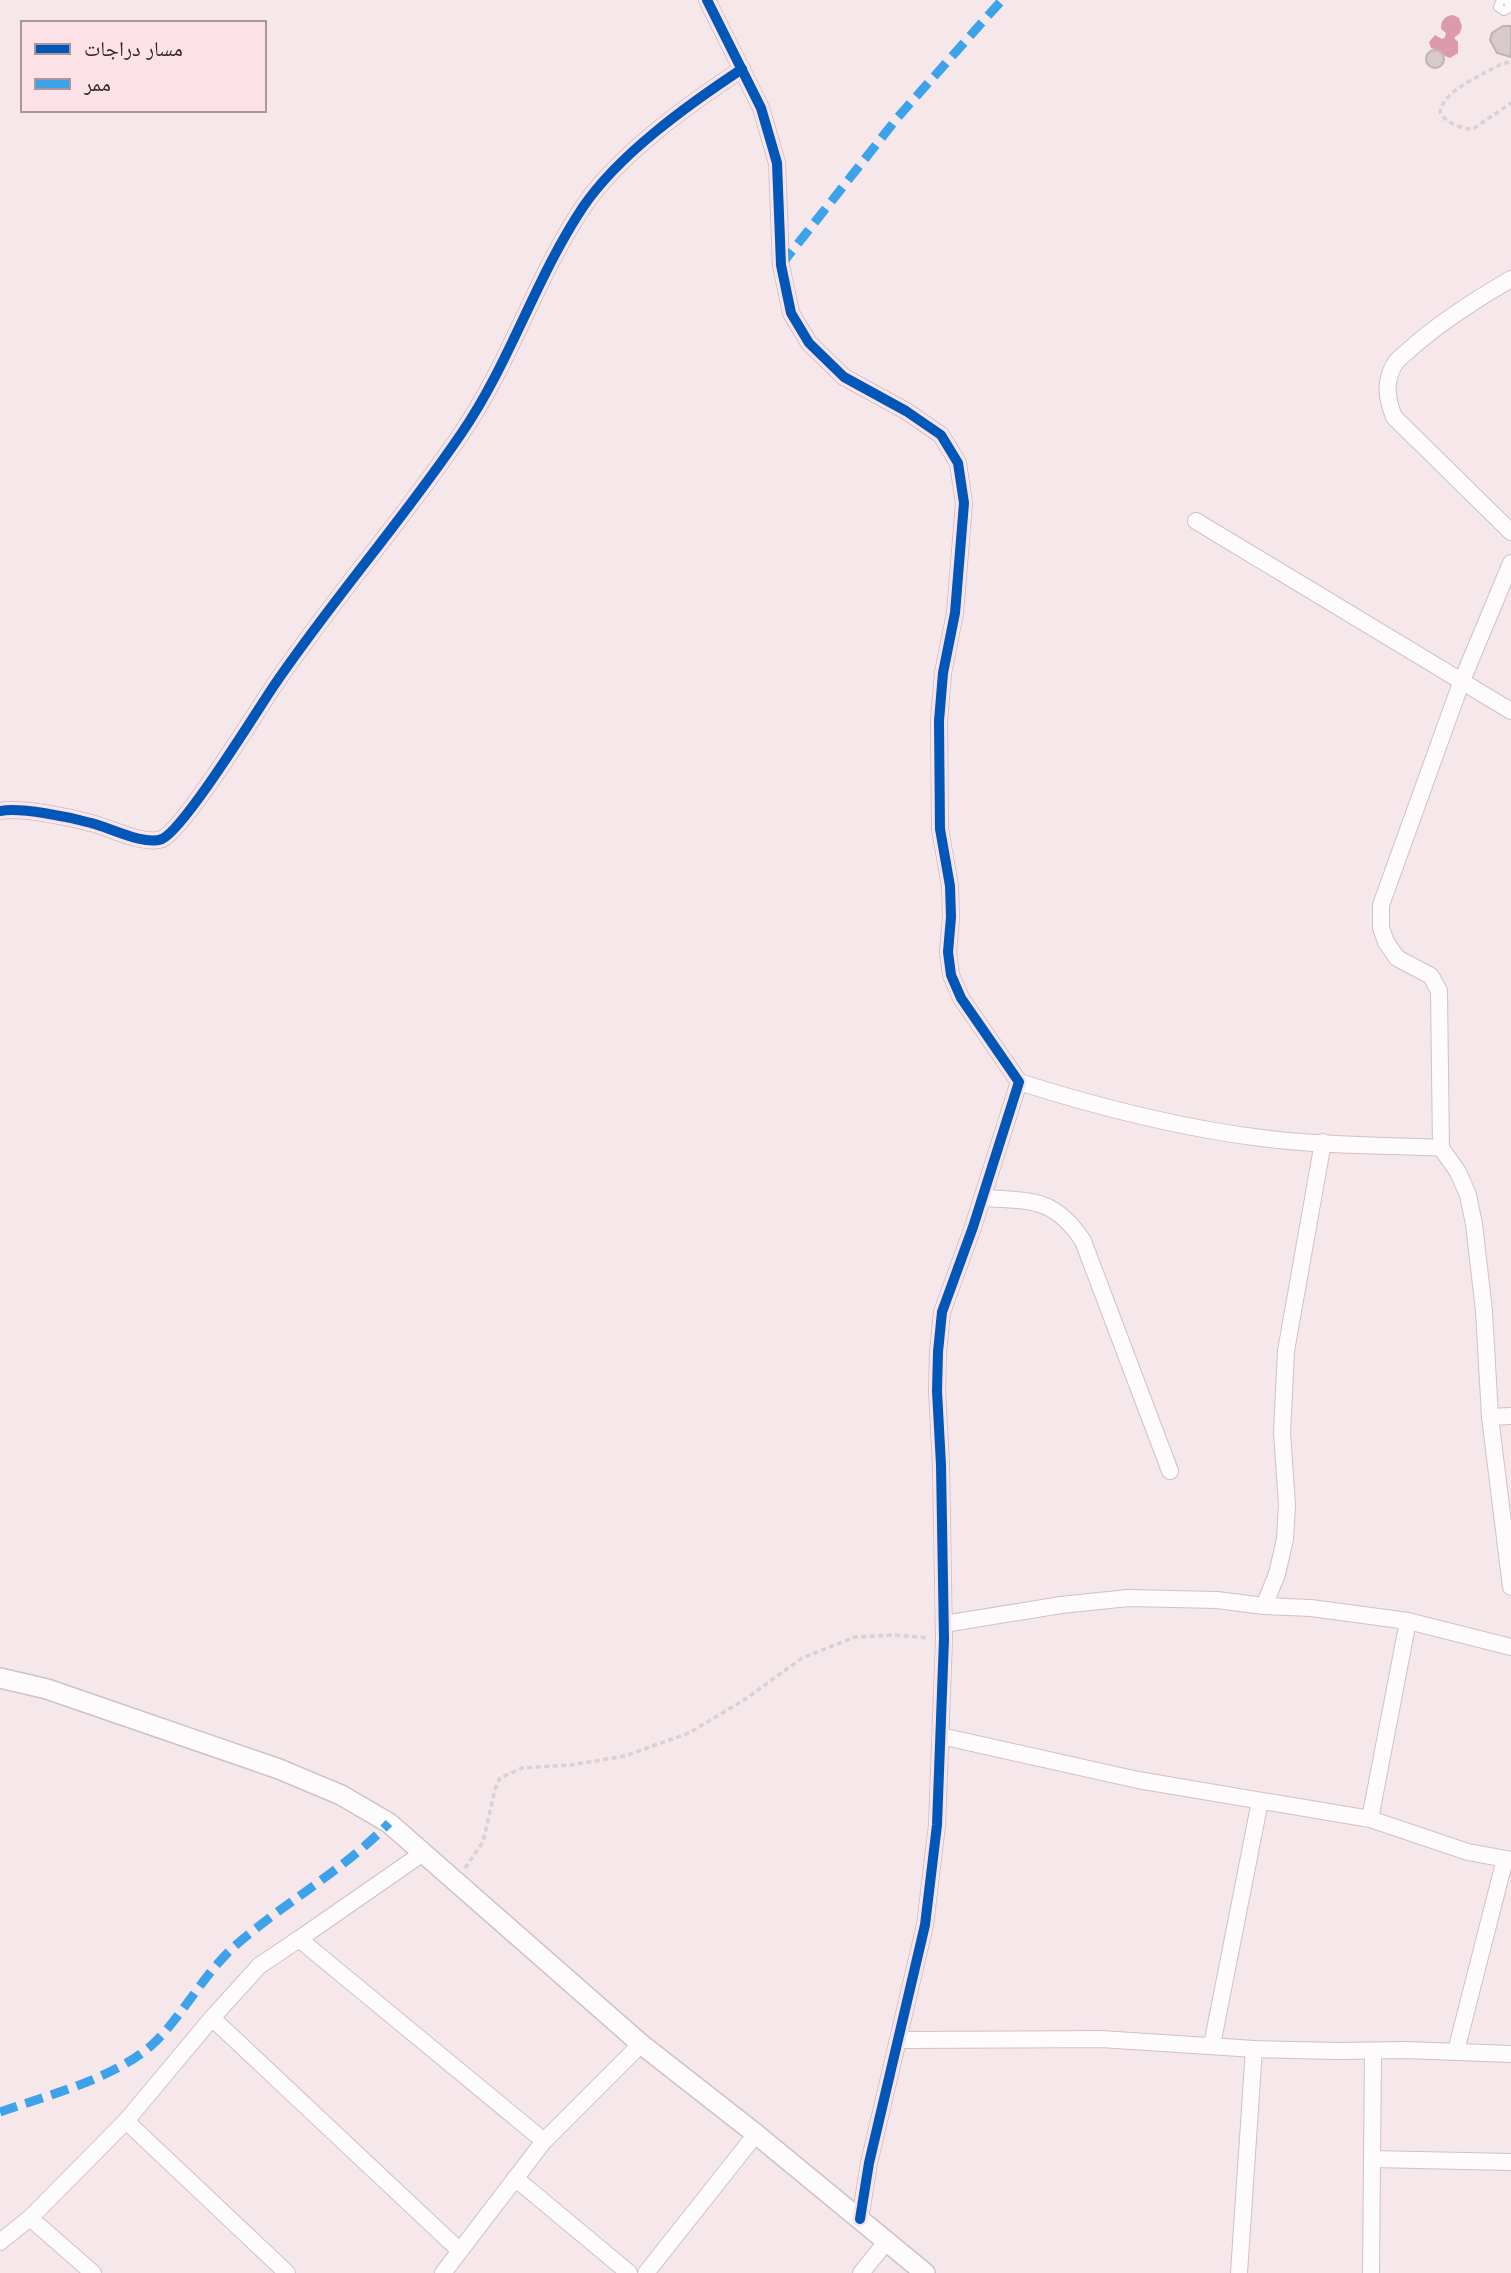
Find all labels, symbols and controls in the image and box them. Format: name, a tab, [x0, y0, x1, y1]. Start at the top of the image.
legend	[21, 21, 266, 112]
text: مسار دراجات	[84, 35, 183, 61]
text: ممر	[83, 70, 111, 96]

